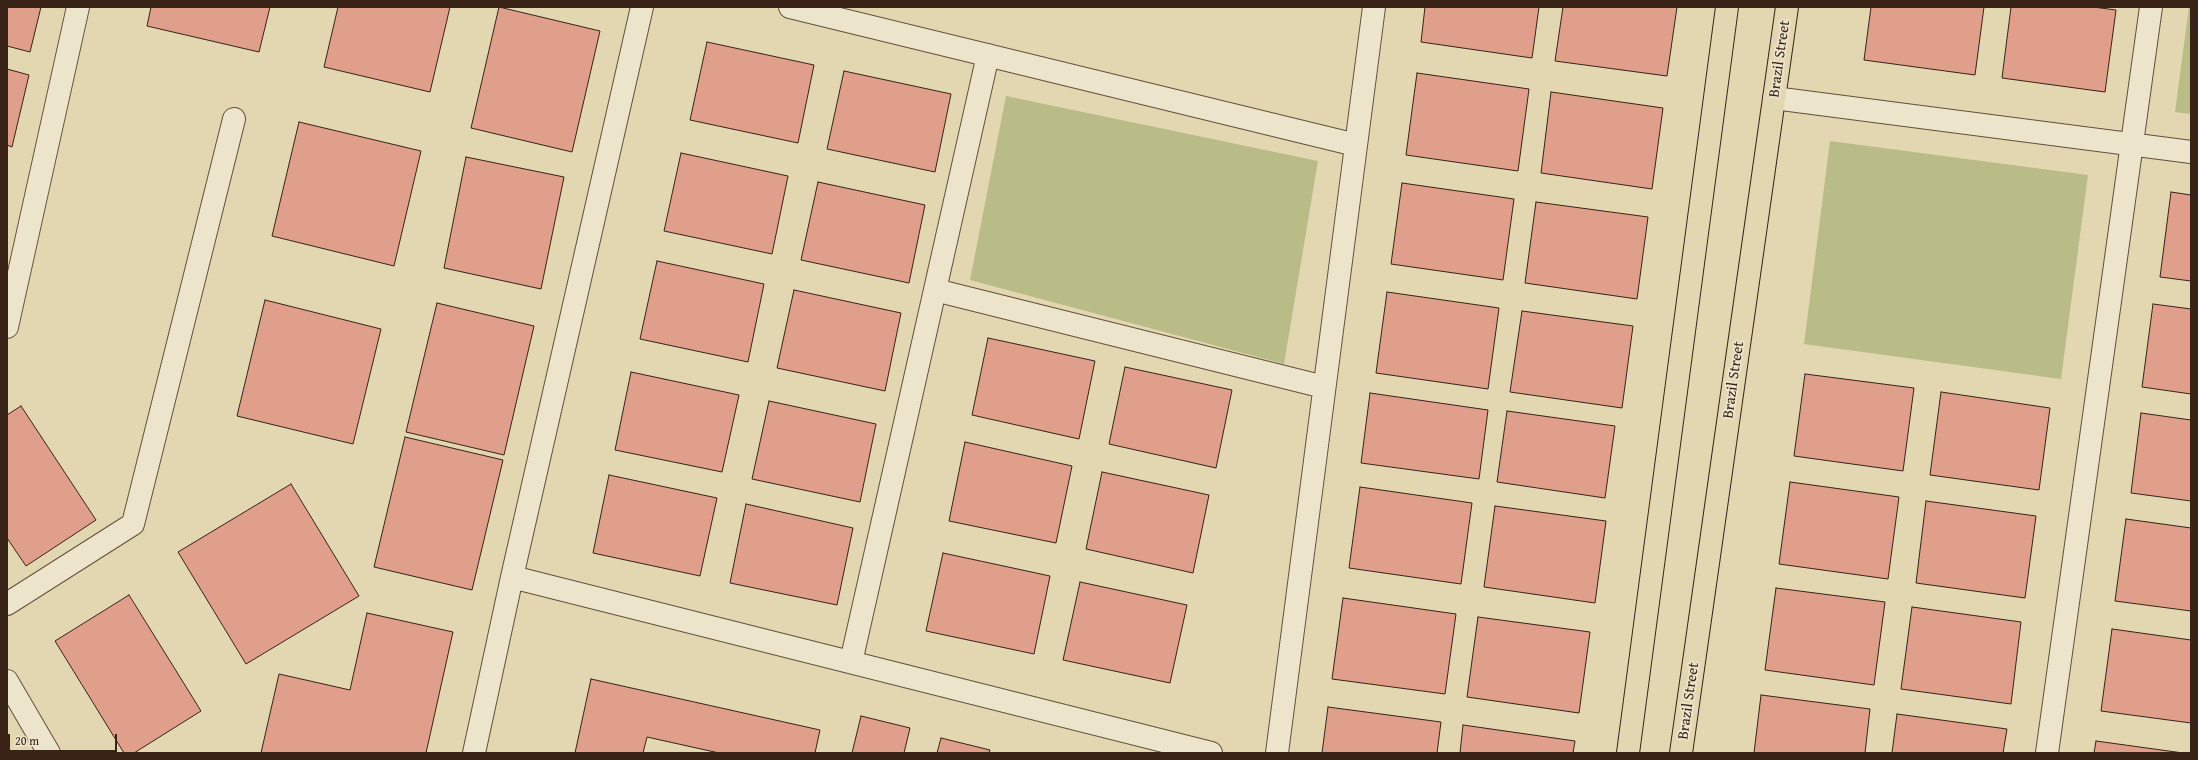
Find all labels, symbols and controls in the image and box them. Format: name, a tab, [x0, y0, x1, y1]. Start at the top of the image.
street label: Brazil Street	[1766, 19, 1794, 99]
street label: Brazil Street	[1720, 340, 1748, 420]
street label: Brazil Street	[1675, 661, 1703, 741]
scale bar	[10, 726, 119, 752]
text: 20 m	[15, 732, 39, 749]

